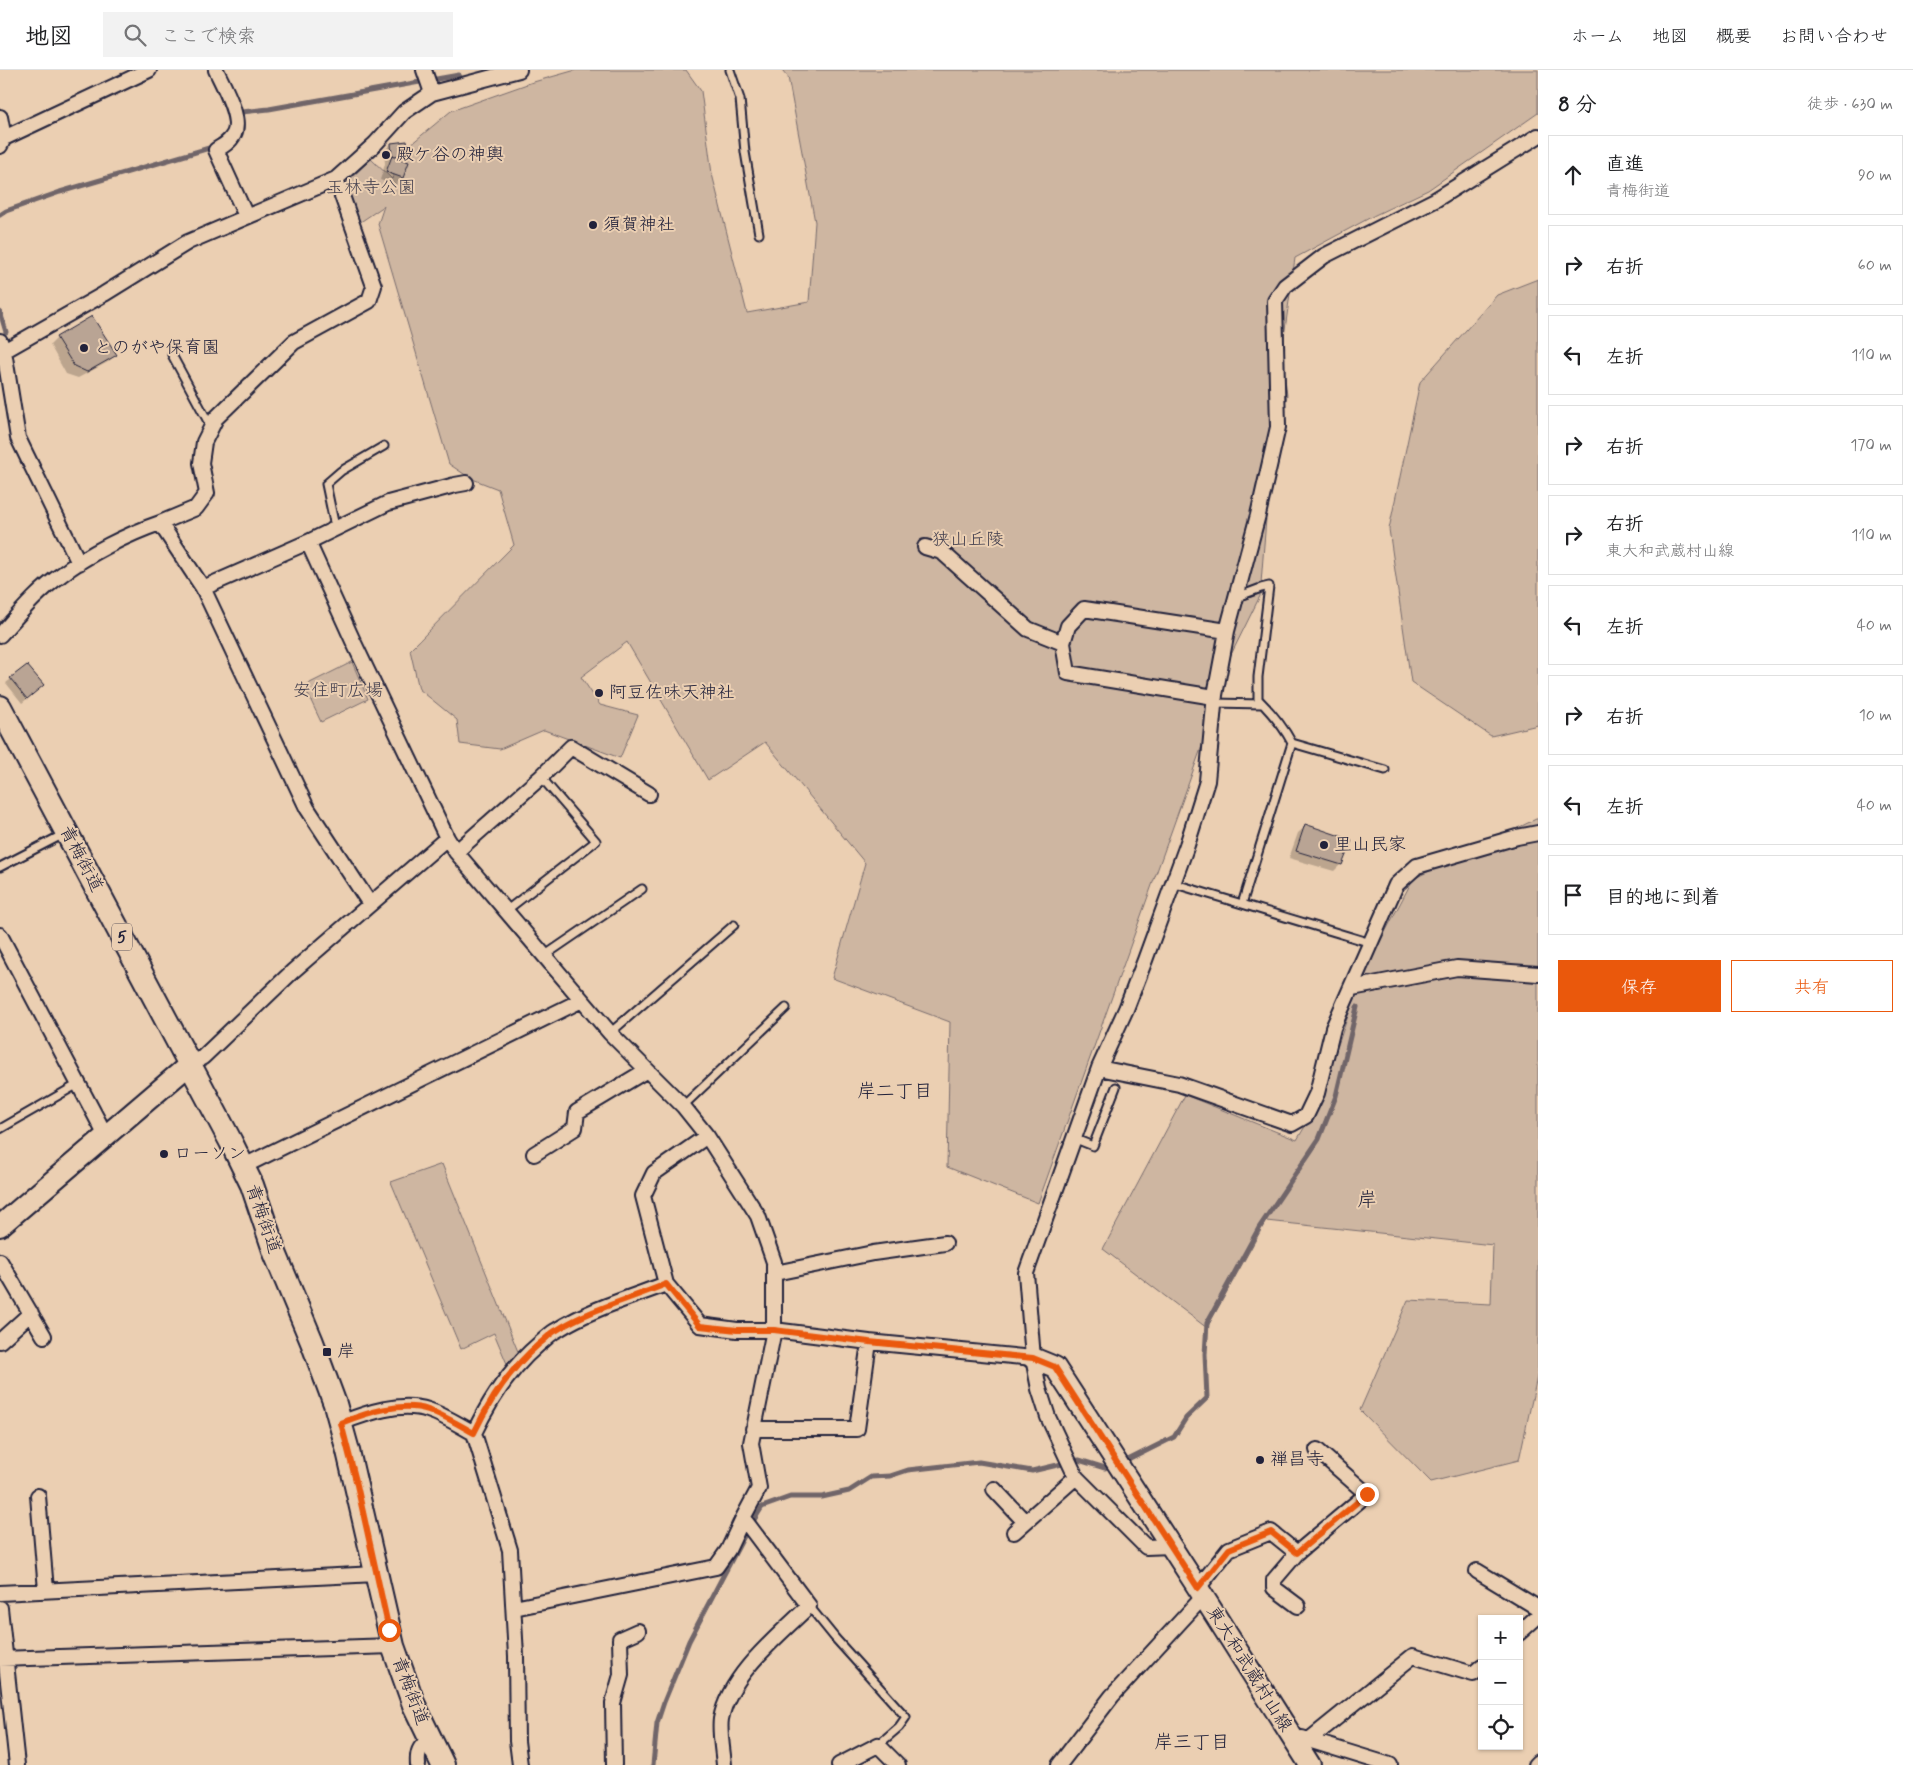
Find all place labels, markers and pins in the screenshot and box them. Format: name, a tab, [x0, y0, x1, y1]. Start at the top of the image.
place label: 殿ケ谷の神輿	[396, 143, 504, 167]
marker: 殿ケ谷の神輿	[380, 149, 392, 161]
place label: 須賀神社	[603, 213, 675, 237]
marker: 須賀神社	[587, 219, 599, 231]
place label: とのがや保育園	[94, 336, 220, 360]
marker: とのがや保育園	[78, 342, 90, 354]
place label: 阿豆佐味天神社	[609, 681, 735, 705]
marker: 阿豆佐味天神社	[593, 687, 605, 699]
place label: 里山民家	[1334, 833, 1406, 857]
marker: 里山民家	[1318, 839, 1330, 851]
place label: ローソン	[174, 1142, 246, 1166]
marker: ローソン	[158, 1148, 170, 1160]
place label: 岸	[337, 1340, 355, 1364]
marker: 岸	[321, 1346, 333, 1358]
place label: 禅昌寺	[1270, 1448, 1324, 1472]
marker: 禅昌寺	[1254, 1454, 1266, 1466]

